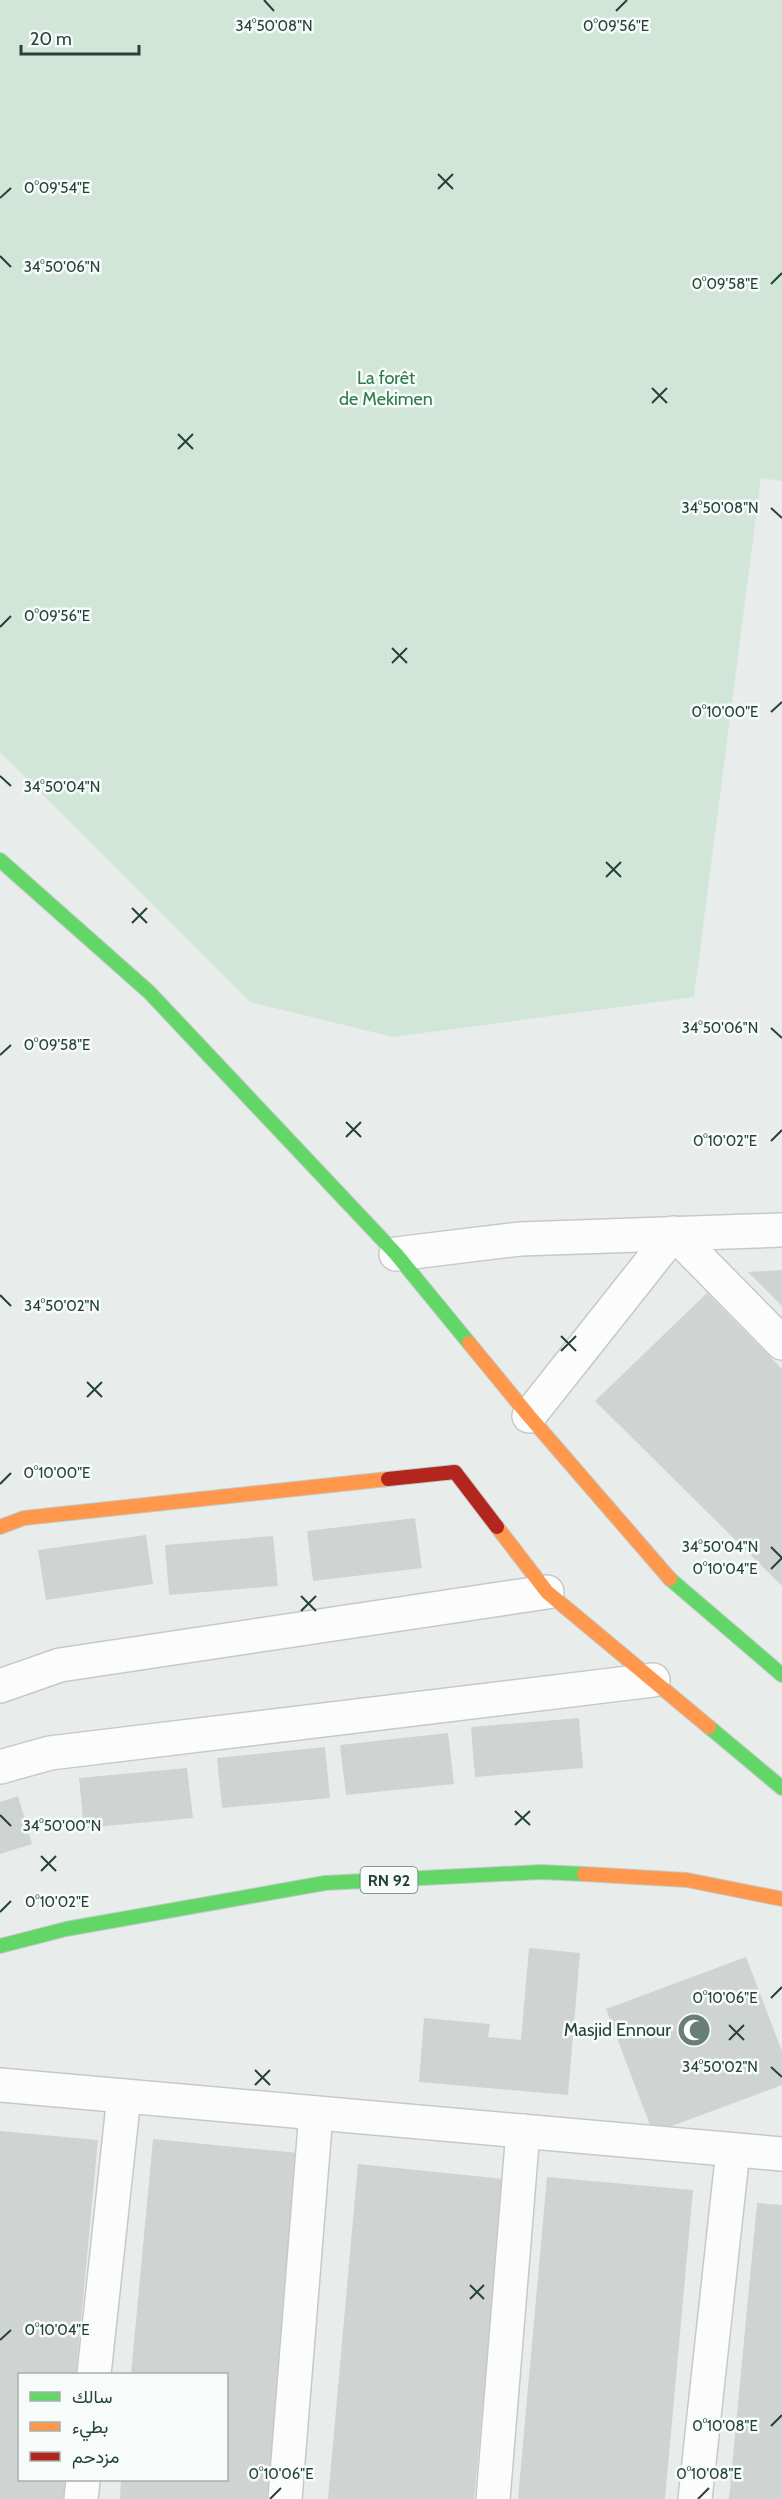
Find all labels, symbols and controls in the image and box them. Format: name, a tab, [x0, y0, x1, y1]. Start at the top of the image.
text: 34°50'08"N	[235, 17, 313, 35]
text: 0°09'56"E	[583, 17, 649, 35]
scale bar	[21, 18, 140, 56]
text: 20 m	[30, 28, 72, 50]
text: 0°09'54"E	[24, 179, 90, 197]
text: 34°50'06"N	[24, 258, 100, 276]
text: 0°09'58"E	[692, 275, 758, 293]
park label: La forêt de Mekimen	[339, 367, 433, 410]
text: 34°50'08"N	[681, 499, 759, 517]
text: 0°09'56"E	[24, 607, 90, 625]
text: 0°10'00"E	[692, 703, 758, 721]
text: 34°50'04"N	[24, 778, 100, 796]
text: 34°50'06"N	[682, 1019, 758, 1037]
text: 0°09'58"E	[24, 1036, 90, 1054]
text: 0°10'02"E	[693, 1132, 757, 1150]
text: 34°50'02"N	[24, 1297, 100, 1315]
text: 0°10'00"E	[24, 1464, 90, 1482]
text: 34°50'04"N	[682, 1538, 758, 1556]
text: 0°10'04"E	[693, 1560, 757, 1578]
text: 34°50'00"N	[23, 1817, 101, 1835]
road number: RN 92	[360, 1867, 418, 1893]
text: 0°10'02"E	[25, 1893, 89, 1911]
text: 0°10'06"E	[693, 1989, 757, 2007]
mosque icon: Masjid Ennour	[676, 2012, 712, 2048]
place label: Masjid Ennour	[564, 2019, 671, 2041]
text: 34°50'02"N	[682, 2058, 758, 2076]
text: 0°10'04"E	[25, 2321, 89, 2339]
legend	[18, 2373, 228, 2481]
text: سالك	[72, 2386, 112, 2408]
text: بطيء	[72, 2416, 108, 2442]
text: 0°10'08"E	[692, 2417, 758, 2435]
text: مزدحم	[72, 2446, 119, 2469]
text: 0°10'06"E	[249, 2465, 313, 2483]
text: 0°10'08"E	[676, 2465, 742, 2483]

